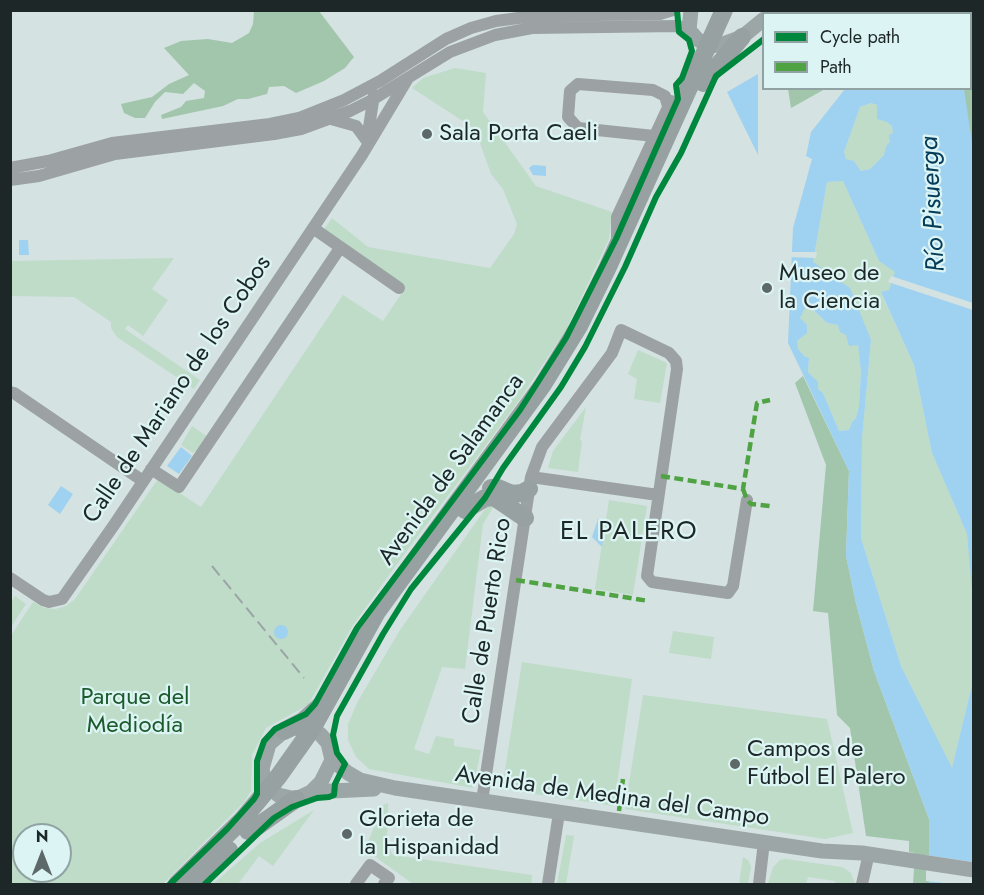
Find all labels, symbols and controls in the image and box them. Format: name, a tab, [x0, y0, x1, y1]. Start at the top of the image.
legend	[762, 12, 972, 90]
text: Cycle path	[820, 24, 900, 50]
text: Path	[820, 54, 852, 80]
place label: Sala Porta Caeli	[439, 120, 598, 148]
marker: Sala Porta Caeli	[420, 127, 434, 141]
water label: Río Pisuerga	[915, 135, 953, 273]
street label: Calle de Mariano de los Cobos	[78, 251, 278, 529]
place label: Museo de la Ciencia	[779, 260, 880, 316]
marker: Museo de la Ciencia	[760, 281, 774, 295]
street label: Avenida de Salamanca	[373, 369, 531, 571]
street label: Calle de Puerto Rico	[458, 516, 518, 726]
district label: EL PALERO	[560, 517, 698, 549]
park label: Parque del Mediodía	[80, 684, 190, 740]
place label: Campos de Fútbol El Palero	[747, 736, 906, 792]
marker: Campos de Fútbol El Palero	[728, 757, 742, 771]
street label: Avenida de Medina del Campo	[453, 761, 771, 833]
place label: Glorieta de la Hispanidad	[359, 806, 499, 862]
north arrow	[12, 823, 72, 883]
text: N	[36, 825, 48, 848]
marker: Glorieta de la Hispanidad	[340, 827, 354, 841]

